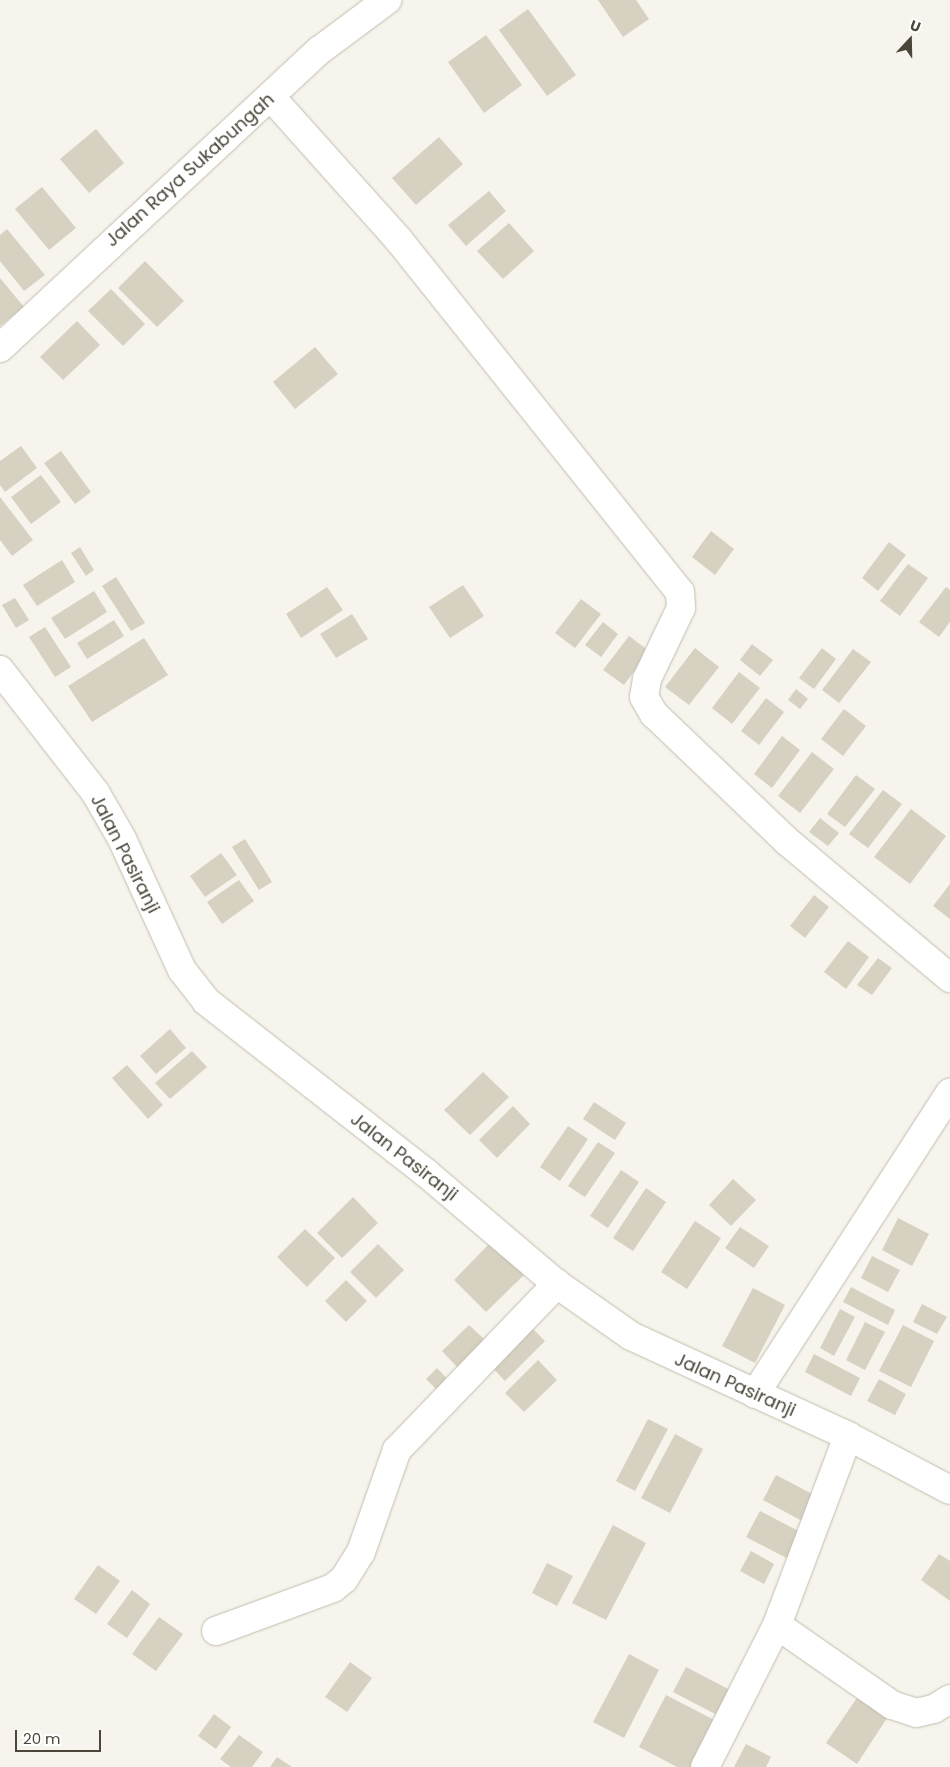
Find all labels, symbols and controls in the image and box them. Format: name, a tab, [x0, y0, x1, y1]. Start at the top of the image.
north arrow	[885, 15, 935, 65]
text: U	[907, 15, 924, 37]
street label: Jalan Raya Sukabungah	[101, 89, 279, 251]
street label: Jalan Pasiranji	[86, 791, 164, 917]
street label: Jalan Pasiranji	[346, 1108, 462, 1206]
street label: Jalan Pasiranji	[671, 1349, 799, 1421]
scale bar	[18, 1720, 104, 1752]
text: 20 m	[23, 1728, 61, 1749]

